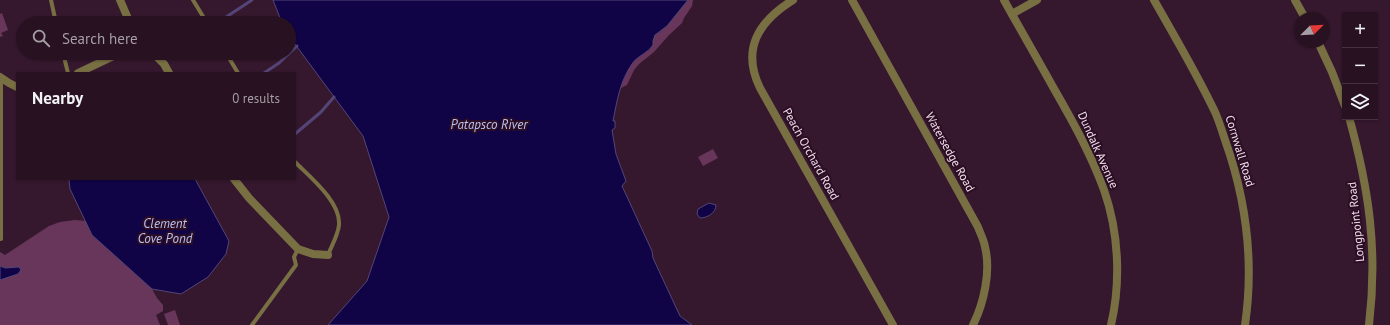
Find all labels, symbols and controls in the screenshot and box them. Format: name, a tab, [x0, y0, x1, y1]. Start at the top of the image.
north arrow	[1294, 12, 1330, 48]
map controls	[1342, 12, 1378, 120]
button: +	[1342, 12, 1378, 48]
search box	[16, 16, 296, 60]
icon: search	[30, 27, 52, 49]
text: Search here	[62, 29, 138, 48]
button: −	[1342, 48, 1378, 84]
button: layers	[1342, 84, 1378, 120]
text: Nearby	[32, 87, 83, 109]
text: 0 results	[232, 90, 280, 107]
street label: Peach Orchard Road	[780, 105, 843, 202]
street label: Dundalk Avenue	[1075, 109, 1122, 191]
street label: Watersedge Road	[922, 110, 978, 194]
street label: Cornwall Road	[1223, 113, 1258, 188]
water label: Patapsco River	[451, 116, 528, 133]
street label: Longpoint Road	[1344, 181, 1367, 263]
water label: Clement Cove Pond	[138, 215, 193, 247]

